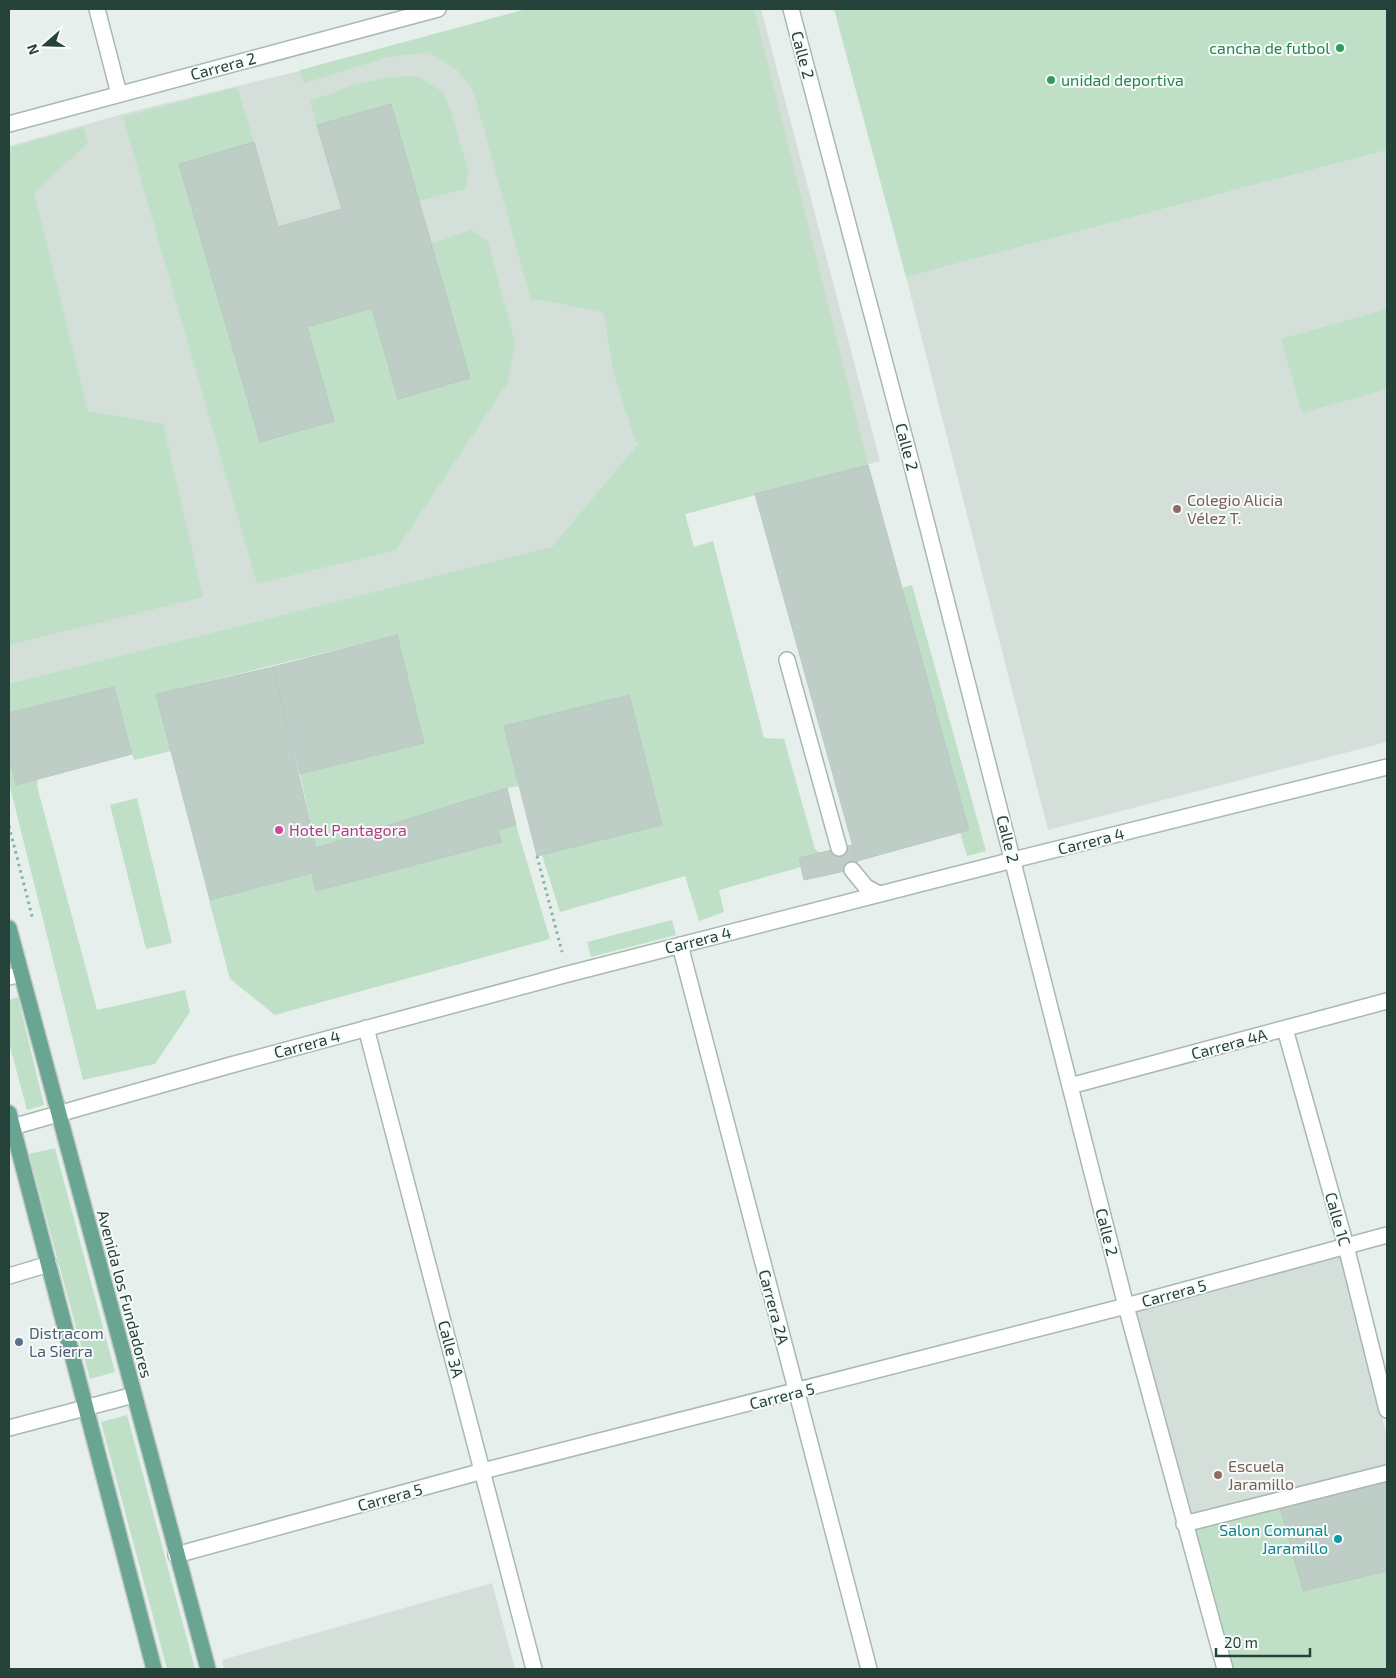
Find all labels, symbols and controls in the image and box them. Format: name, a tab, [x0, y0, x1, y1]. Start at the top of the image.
north arrow	[20, 20, 70, 70]
street label: Calle 2	[788, 29, 819, 81]
place label: cancha de futbol	[1209, 38, 1330, 57]
text: N	[23, 42, 42, 57]
marker: cancha de futbol	[1334, 42, 1346, 54]
street label: Carrera 2	[188, 48, 258, 83]
place label: unidad deportiva	[1061, 70, 1184, 89]
marker: unidad deportiva	[1045, 74, 1057, 86]
street label: Calle 2	[892, 421, 923, 473]
place label: Colegio Alicia Vélez T.	[1187, 490, 1283, 527]
marker: Colegio Alicia Vélez T.	[1171, 503, 1183, 515]
street label: Calle 2	[993, 813, 1024, 865]
place label: Hotel Pantagora	[289, 820, 407, 839]
street label: Carrera 4	[1056, 823, 1126, 858]
marker: Hotel Pantagora	[273, 824, 285, 836]
street label: Carrera 4	[663, 922, 733, 957]
street label: Carrera 4A	[1189, 1024, 1269, 1063]
street label: Carrera 4	[272, 1026, 342, 1061]
street label: Calle 1C	[1322, 1190, 1355, 1248]
street label: Calle 2	[1092, 1206, 1123, 1258]
street label: Avenida los Fundadores	[94, 1208, 157, 1380]
street label: Carrera 2A	[755, 1267, 794, 1346]
street label: Carrera 5	[1139, 1275, 1208, 1310]
street label: Calle 3A	[435, 1318, 468, 1380]
place label: Distracom La Sierra	[29, 1323, 104, 1360]
marker: Distracom La Sierra	[13, 1336, 25, 1348]
street label: Carrera 5	[747, 1378, 816, 1413]
place label: Escuela Jaramillo	[1228, 1456, 1294, 1493]
marker: Escuela Jaramillo	[1212, 1469, 1224, 1481]
street label: Carrera 5	[355, 1479, 424, 1514]
place label: Salon Comunal Jaramillo	[1219, 1520, 1328, 1557]
marker: Salon Comunal Jaramillo	[1332, 1533, 1344, 1545]
scale bar	[1216, 1626, 1310, 1658]
text: 20 m	[1224, 1633, 1258, 1651]

